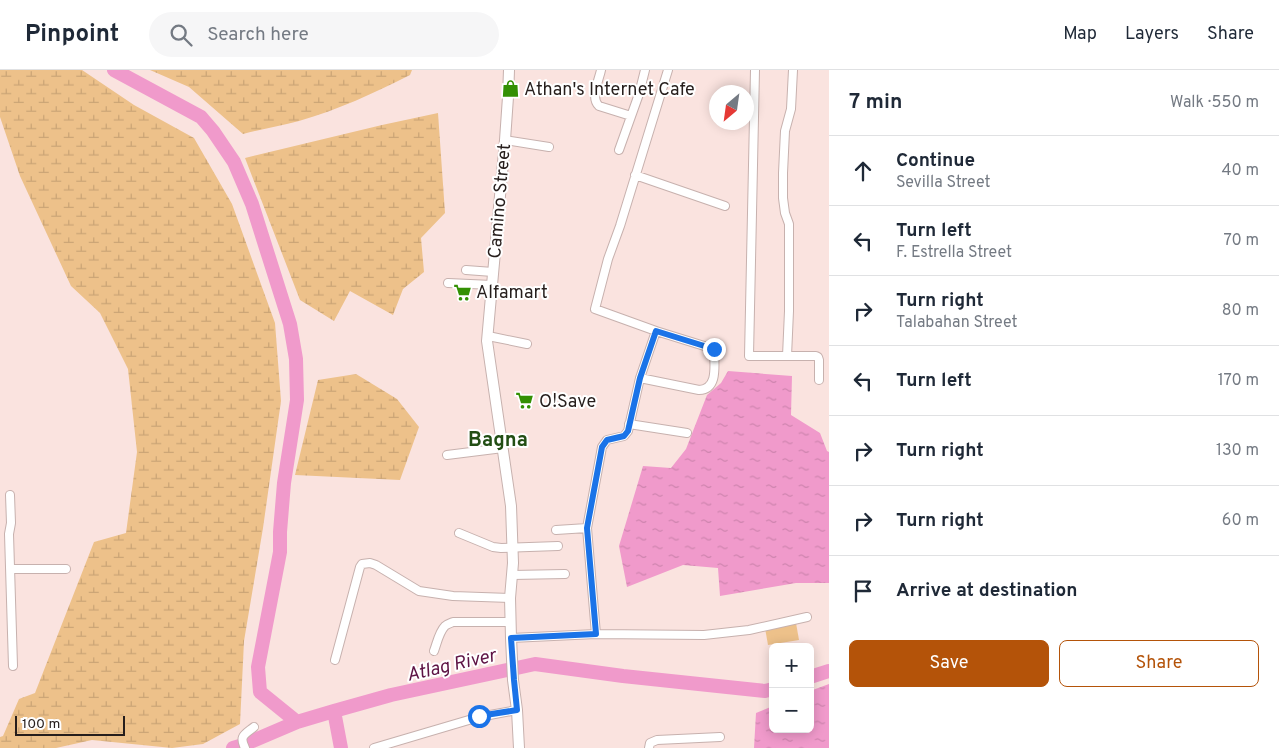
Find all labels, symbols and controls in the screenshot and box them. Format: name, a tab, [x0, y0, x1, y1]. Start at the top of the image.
search box	[149, 12, 499, 57]
text: Pinpoint	[25, 20, 119, 50]
icon: search	[167, 21, 195, 49]
text: Search here	[207, 23, 309, 47]
text: Map	[1063, 23, 1097, 46]
text: Layers	[1125, 23, 1179, 46]
text: Share	[1207, 23, 1254, 46]
shop icon: Athan's Internet Cafe	[500, 79, 520, 99]
place label: Athan's Internet Cafe	[524, 79, 695, 102]
north arrow	[709, 85, 754, 130]
text: 7 min	[849, 89, 902, 116]
text: Walk · 550 m	[1170, 93, 1259, 113]
street label: Camino Street	[484, 143, 517, 260]
text: Continue	[896, 149, 975, 173]
icon: ahead	[849, 157, 877, 185]
text: 40 m	[1221, 161, 1259, 181]
text: Sevilla Street	[896, 173, 990, 193]
text: Turn left	[896, 219, 972, 243]
icon: left	[849, 227, 877, 255]
text: 70 m	[1224, 231, 1259, 251]
text: F. Estrella Street	[896, 243, 1012, 263]
supermarket icon: Alfamart	[452, 282, 472, 302]
place label: Alfamart	[476, 282, 548, 305]
text: Turn right	[896, 289, 984, 313]
icon: right	[849, 297, 877, 325]
text: 80 m	[1222, 301, 1259, 321]
text: Talabahan Street	[896, 313, 1017, 333]
route end	[703, 338, 726, 361]
icon: left	[849, 367, 877, 395]
text: Turn left	[896, 369, 972, 393]
text: 170 m	[1218, 371, 1259, 391]
supermarket icon: O!Save	[515, 391, 535, 411]
place label: O!Save	[539, 391, 596, 414]
district label: Bagna	[468, 428, 528, 454]
icon: right	[849, 437, 877, 465]
text: Turn right	[896, 439, 984, 463]
text: 130 m	[1216, 441, 1259, 461]
icon: right	[849, 507, 877, 535]
text: Turn right	[896, 509, 984, 533]
text: 60 m	[1222, 511, 1259, 531]
icon: arrive	[849, 577, 877, 605]
text: Arrive at destination	[896, 579, 1077, 603]
button: Save	[849, 640, 1049, 687]
button: Share	[1059, 640, 1259, 687]
map controls	[769, 643, 814, 733]
button: +	[769, 643, 814, 688]
water label: Atlag River	[404, 644, 500, 688]
button: −	[769, 688, 814, 733]
route start	[468, 705, 491, 728]
scale bar	[15, 713, 125, 736]
text: 100 m	[22, 716, 60, 733]

